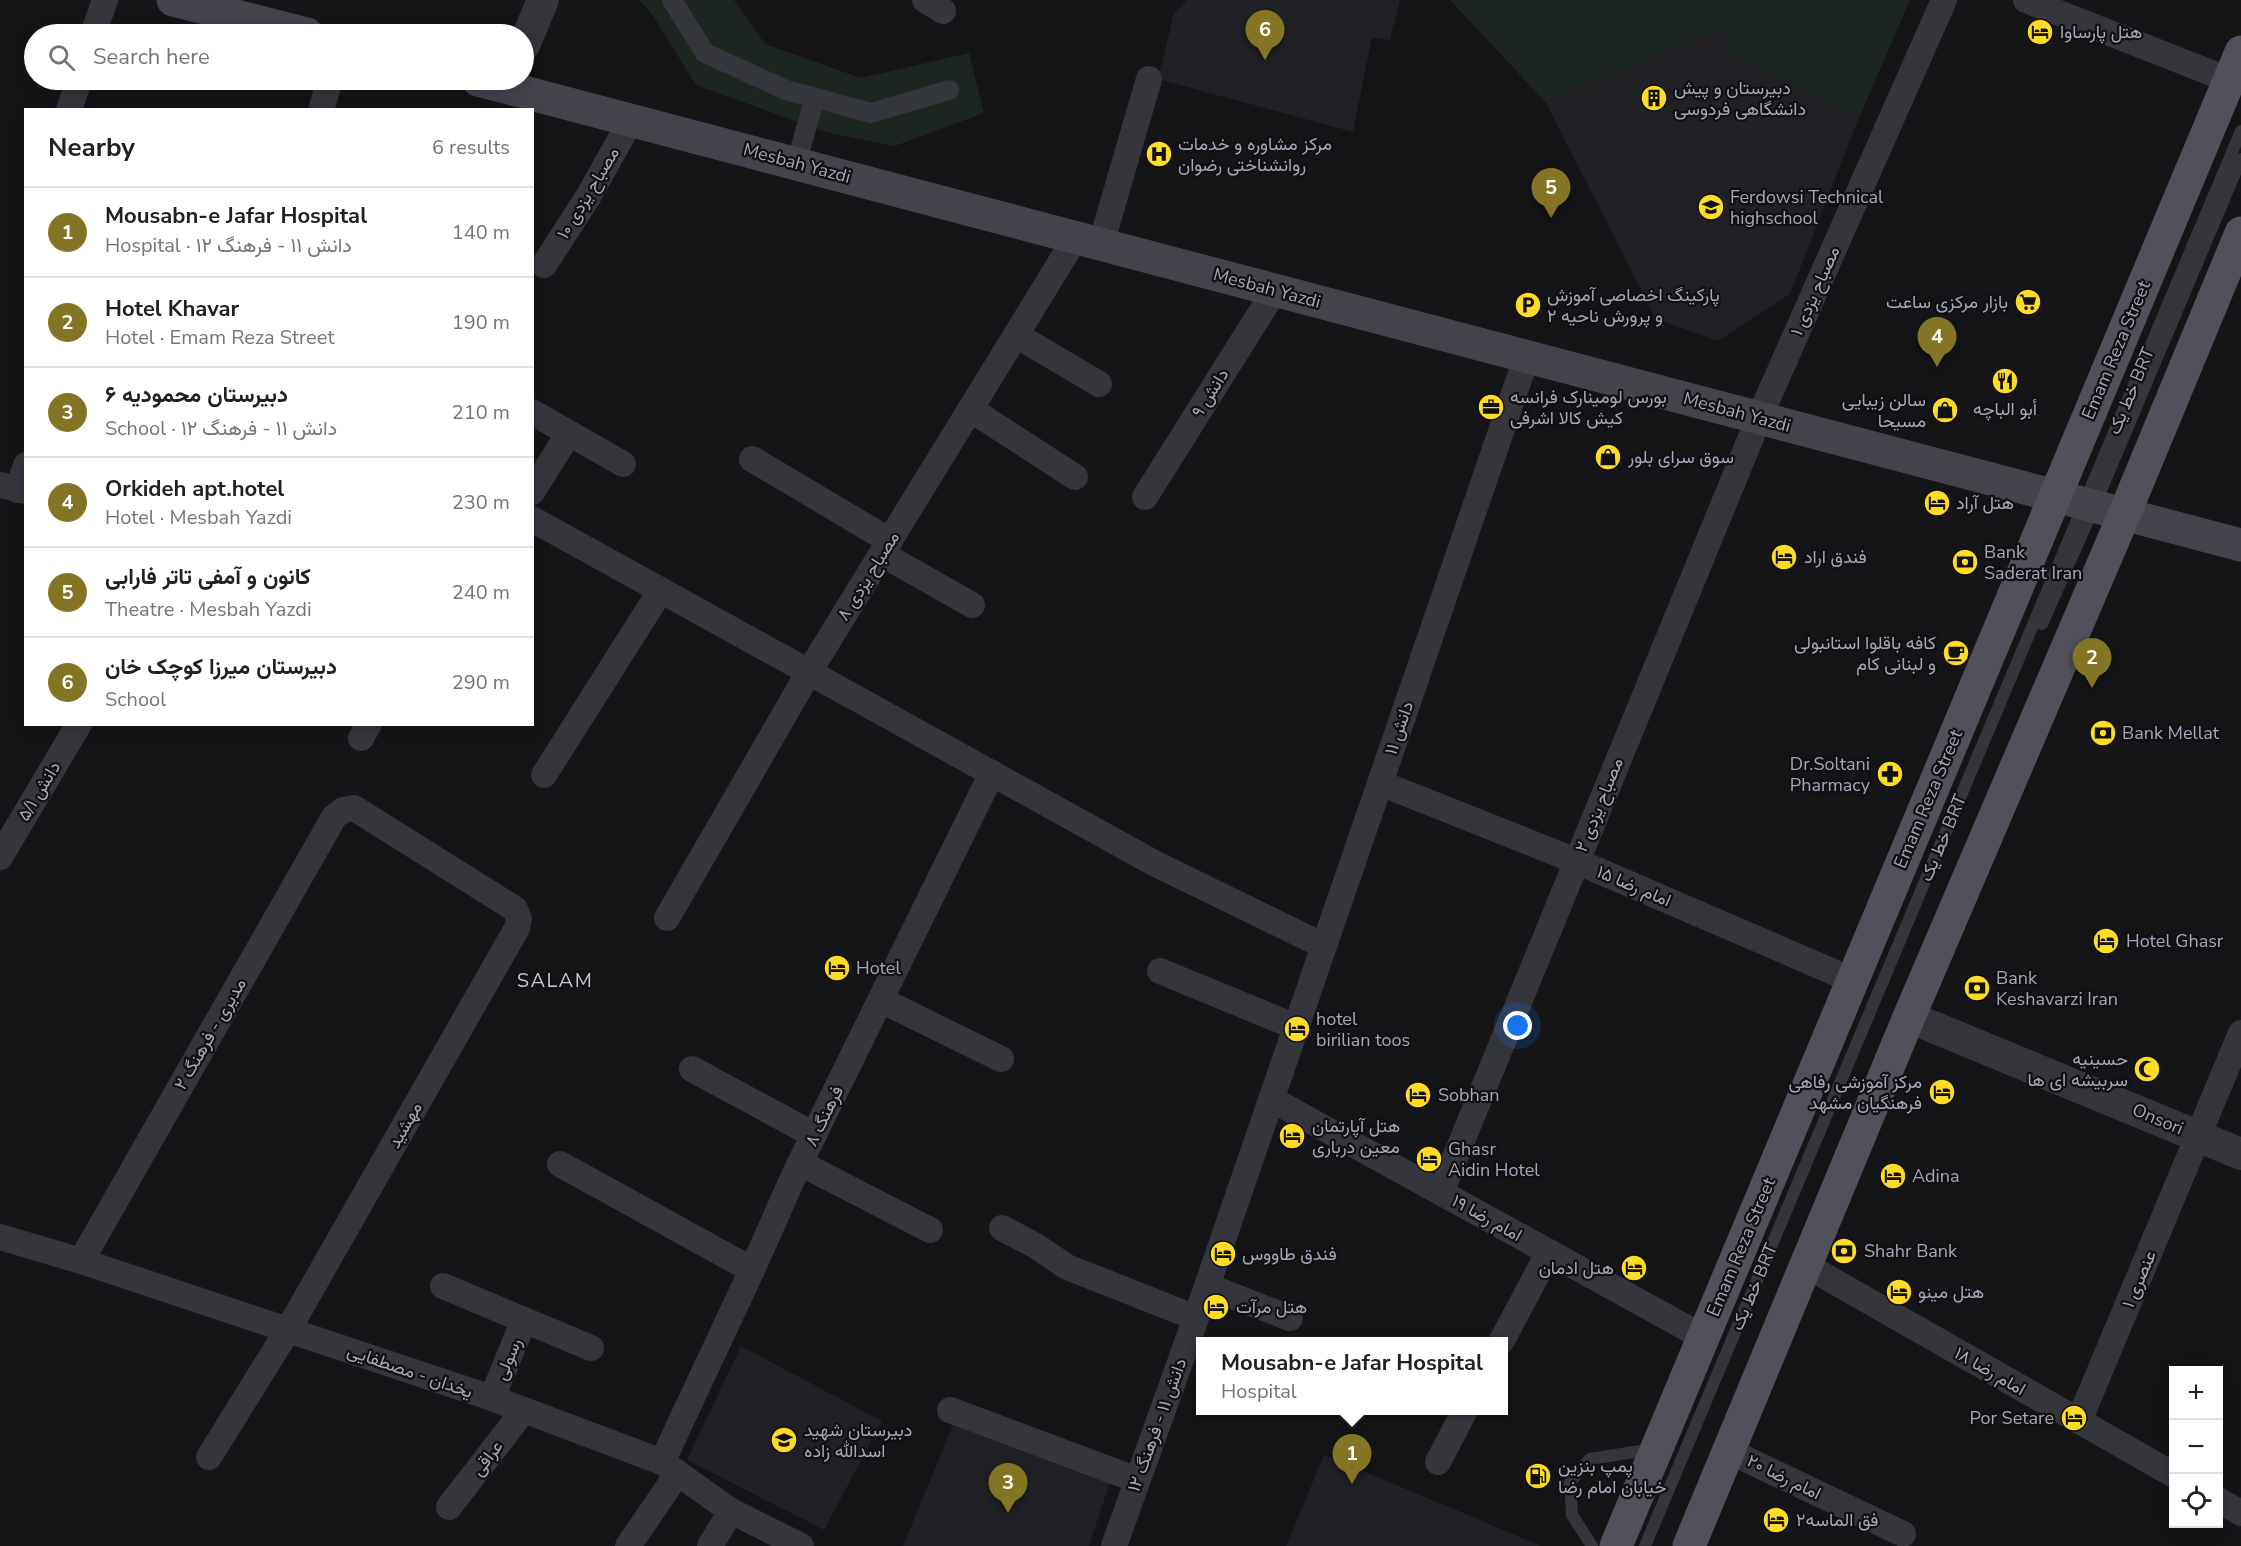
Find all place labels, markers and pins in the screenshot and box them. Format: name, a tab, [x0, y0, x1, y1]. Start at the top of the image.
pin: 6	[1246, 10, 1284, 60]
hotel icon: هتل پارساوا	[2025, 17, 2055, 47]
place label: هتل پارساوا	[2060, 20, 2142, 44]
place label: دبیرستان و پیش دانشگاهی فردوسی	[1674, 76, 1806, 121]
building icon: دبیرستان و پیش دانشگاهی فردوسی	[1639, 83, 1669, 113]
place label: مرکز مشاوره و خدمات روانشناختی رضوان	[1178, 132, 1332, 177]
hospital icon: مرکز مشاوره و خدمات روانشناختی رضوان	[1144, 139, 1174, 169]
pin: 5	[1532, 168, 1570, 218]
place label: Ferdowsi Technical highschool	[1730, 185, 1884, 230]
school or university icon: Ferdowsi Technical highschool	[1696, 192, 1726, 222]
place label: پارکینگ اخصاصی آموزش و پرورش ناحیه ۲	[1547, 283, 1720, 328]
supermarket icon: بازار مرکزی ساعت	[2013, 287, 2043, 317]
parking icon: پارکینگ اخصاصی آموزش و پرورش ناحیه ۲	[1513, 290, 1543, 320]
place label: بازار مرکزی ساعت	[1886, 290, 2008, 314]
pin: 4	[1918, 318, 1956, 367]
restaurant icon: أبو الباچه	[1990, 366, 2020, 396]
place label: بورس لومینارک فرانسه کیش کالا اشرفی	[1510, 385, 1667, 430]
place label: سالن زیبایی مسیحا	[1842, 388, 1926, 433]
office icon: بورس لومینارک فرانسه کیش کالا اشرفی	[1476, 392, 1506, 422]
shop icon: سالن زیبایی مسیحا	[1930, 395, 1960, 425]
place label: أبو الباچه	[1973, 397, 2037, 421]
shop icon: سوق سرای بلور	[1593, 442, 1623, 472]
place label: سوق سرای بلور	[1627, 445, 1734, 469]
hotel icon: هتل آراد	[1922, 488, 1952, 518]
place label: هتل آراد	[1956, 491, 2014, 515]
place label: Bank Saderat Iran	[1984, 540, 2082, 585]
hotel icon: فندق اراد	[1769, 542, 1799, 572]
place label: فندق اراد	[1804, 545, 1867, 569]
bank icon: Bank Saderat Iran	[1950, 547, 1980, 577]
place label: کافه باقلوا استانبولی و لبنانی کام	[1794, 631, 1936, 676]
cafe icon: کافه باقلوا استانبولی و لبنانی کام	[1941, 638, 1971, 668]
pin: 2	[2072, 638, 2112, 688]
bank icon: Bank Mellat	[2088, 718, 2118, 748]
place label: Bank Mellat	[2122, 721, 2220, 745]
place label: Dr.Soltani Pharmacy	[1790, 752, 1871, 797]
pharmacy icon: Dr.Soltani Pharmacy	[1875, 759, 1905, 789]
hotel icon: Hotel Ghasr	[2091, 926, 2121, 956]
place label: Hotel Ghasr	[2126, 929, 2224, 953]
hotel icon: Hotel	[822, 953, 852, 983]
place label: Hotel	[856, 956, 901, 980]
place label: Bank Keshavarzi Iran	[1996, 966, 2118, 1011]
bank icon: Bank Keshavarzi Iran	[1962, 973, 1992, 1003]
place label: hotel birilian toos	[1316, 1007, 1410, 1052]
hotel icon: hotel birilian toos	[1282, 1014, 1312, 1044]
place label: حسینیه سربیشه ای ها	[2028, 1047, 2128, 1092]
mosque icon: حسینیه سربیشه ای ها	[2132, 1054, 2162, 1084]
place label: مرکز آموزشی رفاهی فرهنگیان مشهد	[1788, 1070, 1922, 1115]
hotel icon: مرکز آموزشی رفاهی فرهنگیان مشهد	[1927, 1077, 1957, 1107]
hotel icon: Sobhan	[1403, 1080, 1433, 1110]
place label: Sobhan	[1438, 1083, 1500, 1107]
place label: هتل آپارتمان معین درباری	[1312, 1114, 1400, 1159]
hotel icon: هتل آپارتمان معین درباری	[1277, 1121, 1307, 1151]
place label: Ghasr Aidin Hotel	[1448, 1137, 1540, 1182]
hotel icon: Ghasr Aidin Hotel	[1414, 1144, 1444, 1174]
hotel icon: Adina	[1878, 1161, 1908, 1191]
place label: Adina	[1912, 1164, 1959, 1188]
bank icon: Shahr Bank	[1829, 1236, 1859, 1266]
hotel icon: فندق طاووس	[1208, 1239, 1238, 1269]
place label: Shahr Bank	[1864, 1239, 1958, 1263]
place label: فندق طاووس	[1242, 1242, 1337, 1266]
hotel icon: هتل ادمان	[1619, 1253, 1649, 1283]
place label: هتل ادمان	[1539, 1256, 1614, 1280]
hotel icon: هتل مینو	[1884, 1277, 1914, 1307]
place label: هتل مینو	[1918, 1280, 1984, 1304]
hotel icon: هتل مرآت	[1201, 1292, 1231, 1322]
place label: هتل مرآت	[1236, 1295, 1307, 1319]
hotel icon: Por Setare	[2059, 1403, 2089, 1433]
place label: Por Setare	[1970, 1406, 2054, 1430]
place label: دبیرستان شهید اسدالله زاده	[804, 1418, 912, 1463]
school or university icon: دبیرستان شهید اسدالله زاده	[769, 1425, 799, 1455]
pin: 1	[1332, 1434, 1372, 1484]
place label: پمپ بنزین خیابان امام رضا	[1558, 1454, 1666, 1499]
fuel station icon: پمپ بنزین خیابان امام رضا	[1523, 1461, 1553, 1491]
pin: 3	[988, 1464, 1028, 1513]
hotel icon: فق الماسه٢	[1761, 1505, 1791, 1535]
place label: فق الماسه٢	[1796, 1508, 1879, 1532]

